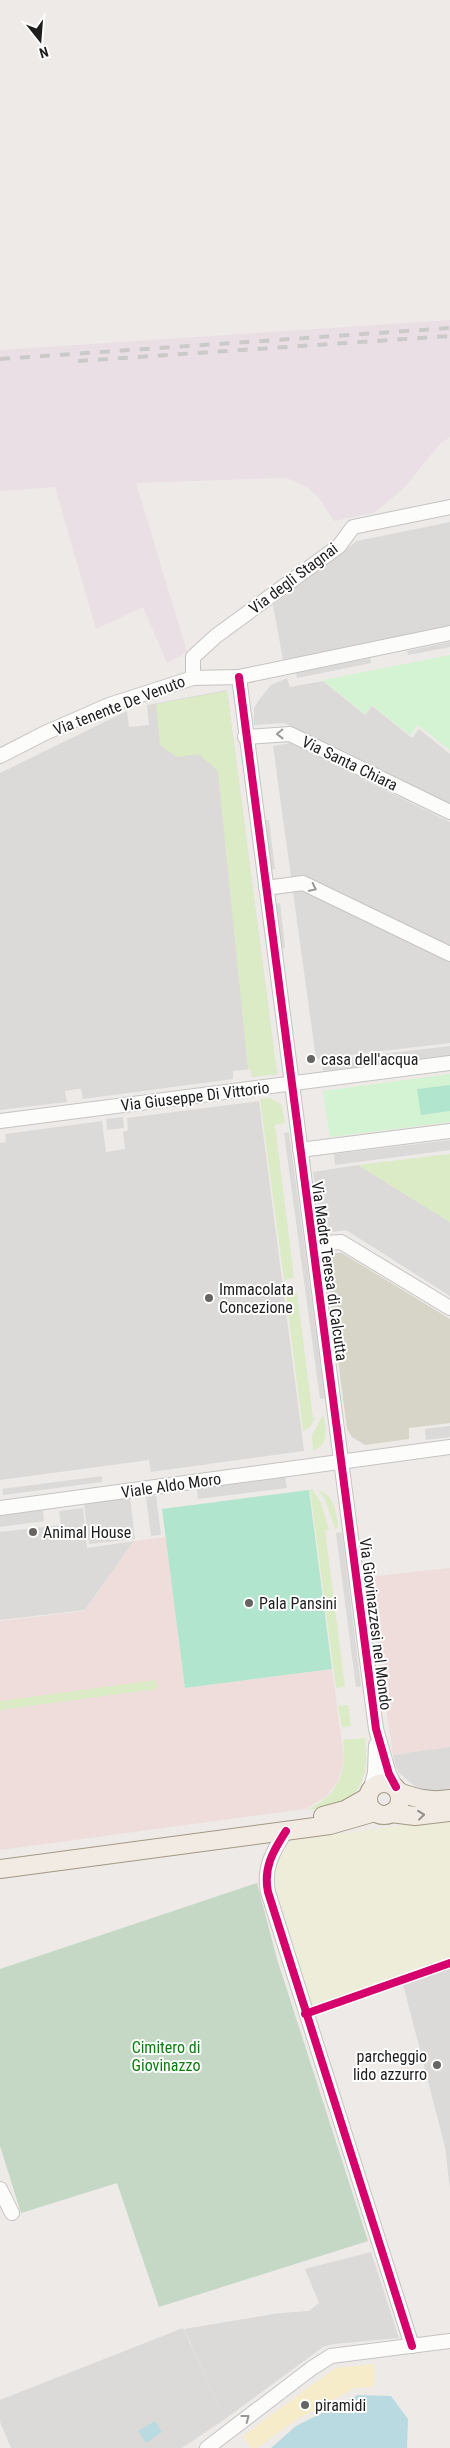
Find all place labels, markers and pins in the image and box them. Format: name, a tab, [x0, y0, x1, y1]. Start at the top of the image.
place label: casa dell'acqua	[321, 1050, 418, 1069]
marker: casa dell'acqua	[305, 1053, 317, 1065]
place label: Immacolata Concezione	[219, 1280, 294, 1317]
marker: Immacolata Concezione	[203, 1292, 215, 1304]
place label: Animal House	[43, 1523, 131, 1542]
marker: Animal House	[27, 1526, 39, 1538]
place label: Pala Pansini	[259, 1594, 337, 1613]
marker: Pala Pansini	[243, 1597, 255, 1609]
place label: parcheggio lido azzurro	[353, 2047, 427, 2084]
marker: parcheggio lido azzurro	[431, 2059, 443, 2071]
place label: piramidi	[315, 2396, 366, 2415]
marker: piramidi	[299, 2399, 311, 2411]

